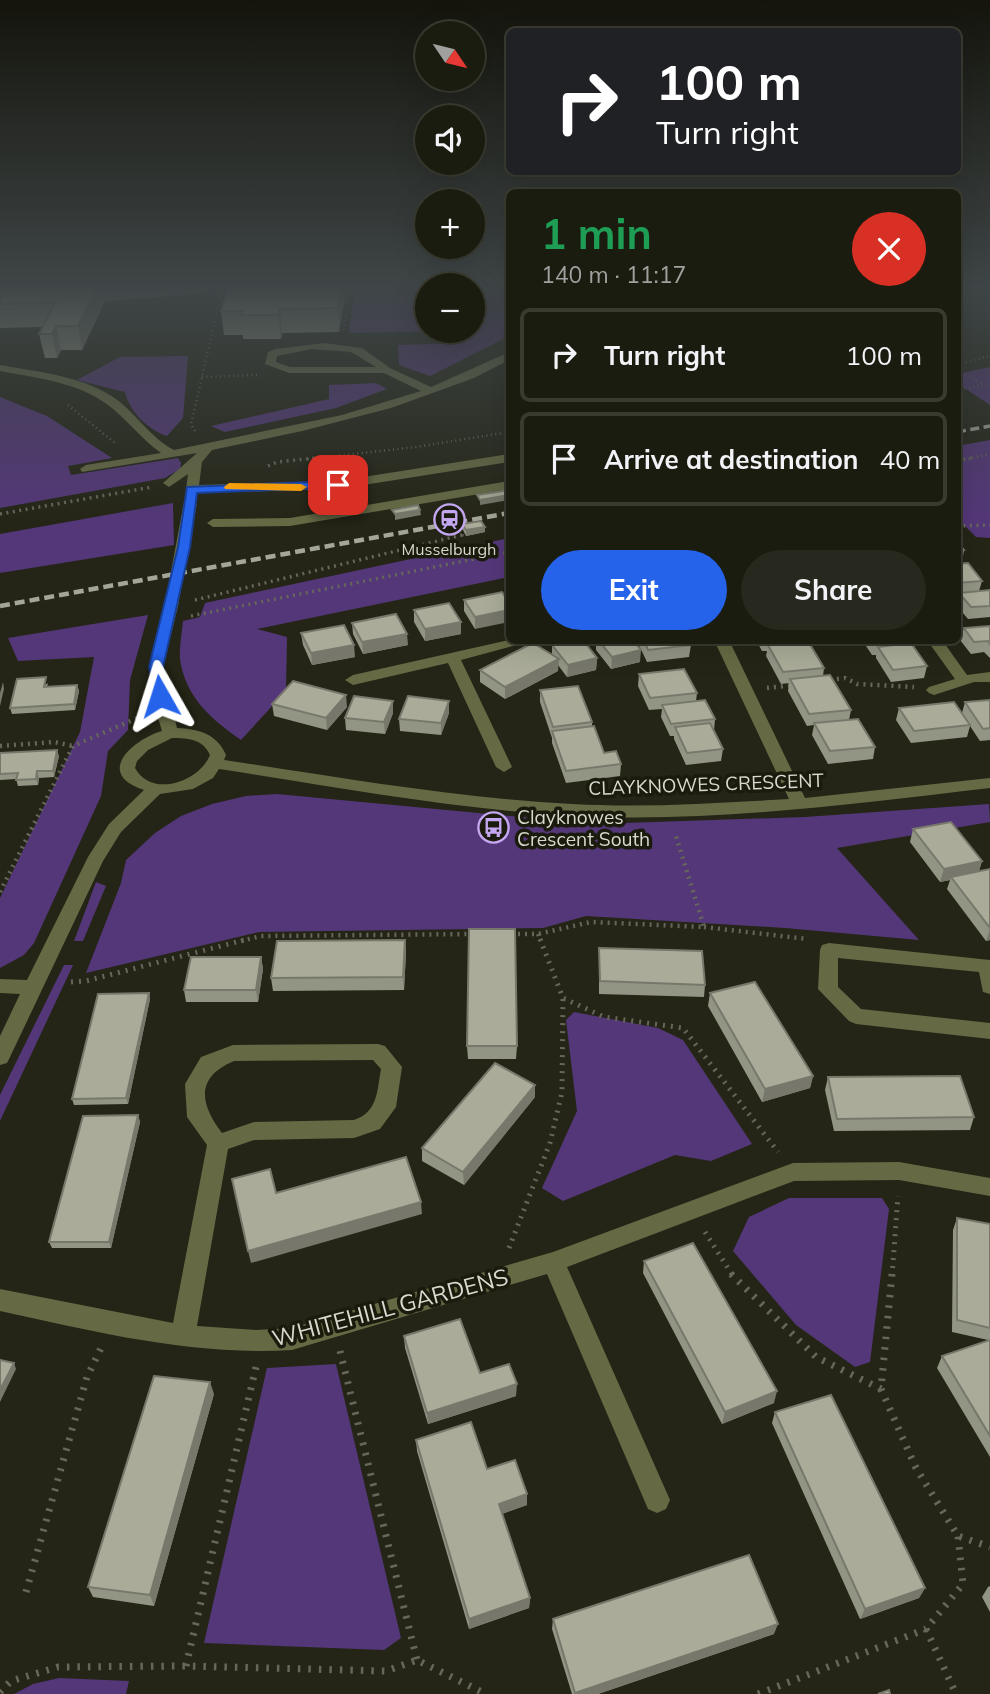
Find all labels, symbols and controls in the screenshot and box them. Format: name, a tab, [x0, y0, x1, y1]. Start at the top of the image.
north arrow	[415, 21, 485, 91]
map controls	[415, 21, 485, 343]
text: 100 m	[656, 51, 802, 112]
icon: right	[541, 56, 632, 147]
button: sound	[415, 105, 485, 175]
text: Turn right	[656, 112, 799, 152]
button: +	[415, 189, 485, 259]
text: 1 min	[541, 207, 652, 260]
button: close	[852, 212, 926, 286]
text: 140 m · 11:17	[541, 260, 686, 289]
button: −	[415, 273, 485, 343]
icon: right	[545, 336, 583, 374]
text: Turn right	[604, 339, 725, 372]
text: 100 m	[846, 339, 922, 372]
icon: arrive	[545, 440, 583, 478]
text: Arrive at destination	[604, 443, 859, 476]
text: 40 m	[880, 443, 940, 476]
pin	[308, 455, 368, 515]
icon: arrive	[319, 466, 357, 504]
station icon: Musselburgh	[432, 503, 466, 537]
place label: Musselburgh	[402, 539, 496, 559]
button: Exit	[541, 550, 727, 630]
button: Share	[741, 550, 926, 630]
position arrow	[123, 659, 197, 733]
street label: CLAYKNOWES CRESCENT	[588, 768, 825, 800]
place label: Clayknowes Crescent South	[517, 805, 650, 851]
bus stop icon: Clayknowes Crescent South	[477, 811, 511, 845]
street label: WHITEHILL GARDENS	[269, 1262, 511, 1352]

